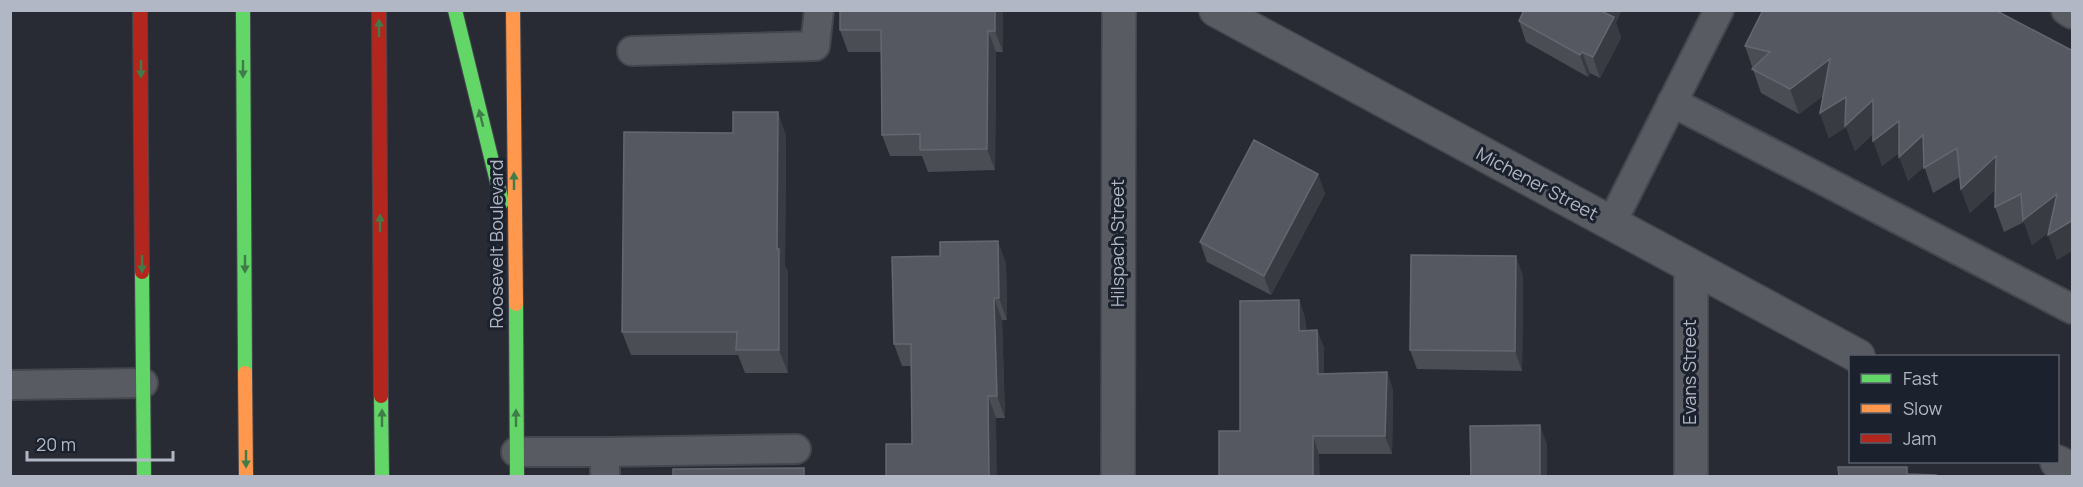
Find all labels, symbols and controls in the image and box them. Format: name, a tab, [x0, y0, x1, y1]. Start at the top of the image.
one-way arrow	[374, 19, 384, 38]
one-way arrow	[136, 59, 146, 78]
one-way arrow	[238, 59, 248, 78]
one-way arrow	[476, 109, 486, 127]
street label: Michener Street	[1473, 141, 1602, 225]
street label: Roosevelt Boulevard	[484, 160, 508, 328]
one-way arrow	[509, 172, 519, 191]
street label: Hilspach Street	[1105, 179, 1129, 307]
one-way arrow	[375, 214, 385, 233]
one-way arrow	[137, 254, 147, 273]
one-way arrow	[240, 254, 250, 273]
street label: Evans Street	[1677, 319, 1701, 425]
legend	[1849, 355, 2059, 463]
text: Fast	[1903, 366, 1938, 390]
text: Slow	[1903, 396, 1943, 420]
one-way arrow	[377, 409, 387, 428]
one-way arrow	[511, 409, 521, 428]
scale bar	[27, 424, 172, 462]
text: Jam	[1903, 426, 1937, 450]
text: 20 m	[36, 432, 76, 456]
one-way arrow	[241, 449, 251, 468]

